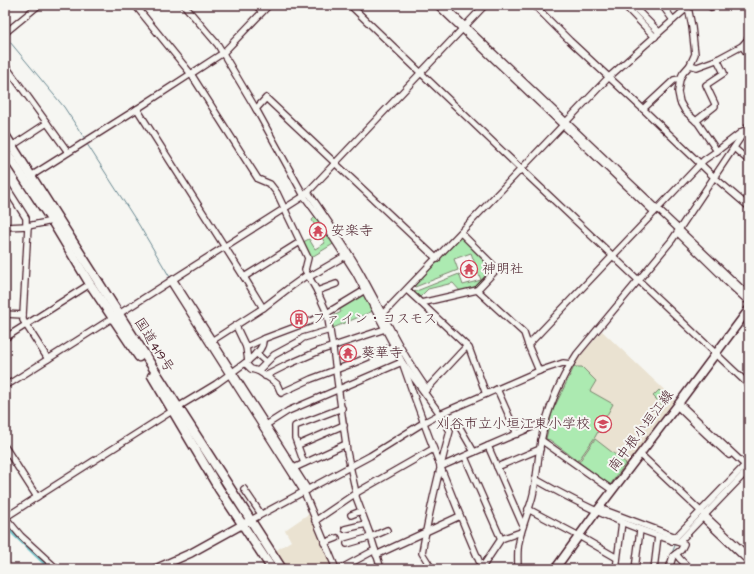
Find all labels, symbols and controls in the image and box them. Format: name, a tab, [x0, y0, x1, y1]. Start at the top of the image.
temple icon: 安楽寺	[308, 221, 328, 241]
place label: 安楽寺	[331, 221, 373, 241]
temple icon: 神明社	[459, 259, 479, 279]
place label: 神明社	[482, 259, 524, 279]
building icon: ファイン・コスモス	[289, 309, 309, 329]
place label: ファイン・コスモス	[312, 309, 437, 329]
street label: 国道419号	[129, 314, 179, 376]
temple icon: 葵華寺	[338, 343, 358, 363]
place label: 葵華寺	[361, 343, 403, 363]
street label: 南中根小垣江線	[604, 386, 678, 476]
place label: 刈谷市立小垣江東小学校	[436, 414, 590, 434]
school or university icon: 刈谷市立小垣江東小学校	[593, 414, 613, 434]

